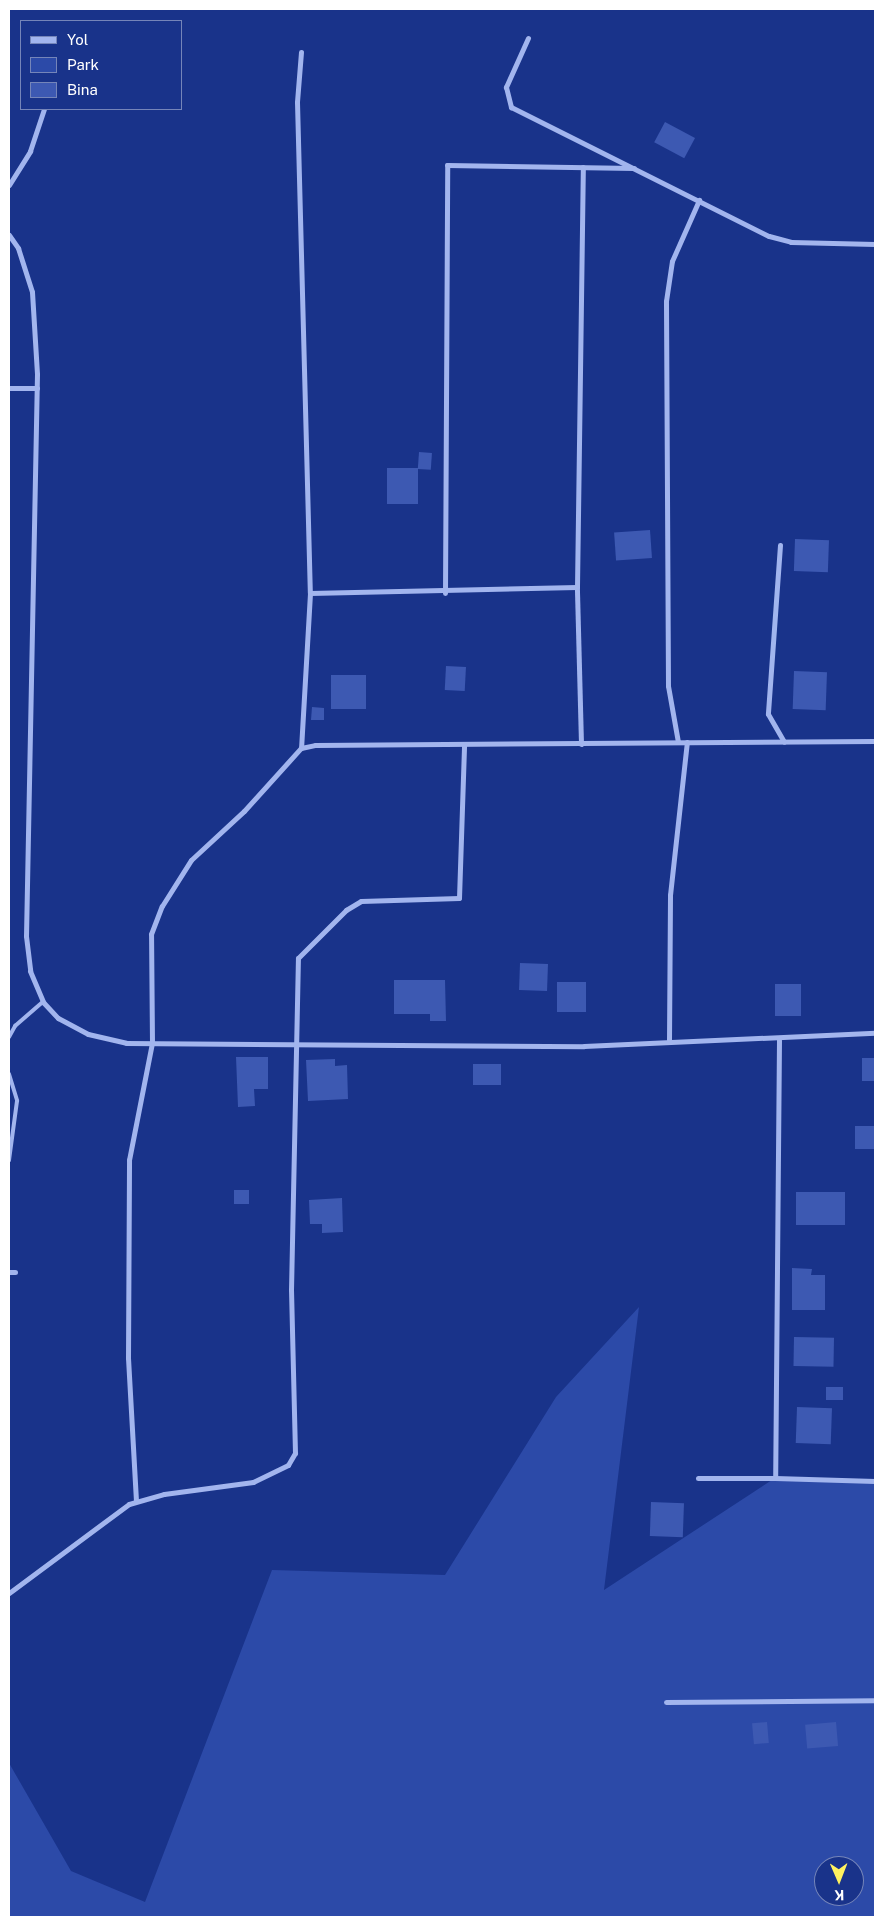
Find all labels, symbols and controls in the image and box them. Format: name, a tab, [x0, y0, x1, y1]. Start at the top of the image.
legend	[20, 20, 182, 110]
text: Yol	[67, 31, 88, 48]
text: Park	[67, 56, 99, 73]
text: Bina	[67, 81, 98, 98]
north arrow	[814, 1856, 864, 1906]
text: K	[834, 1887, 844, 1903]

